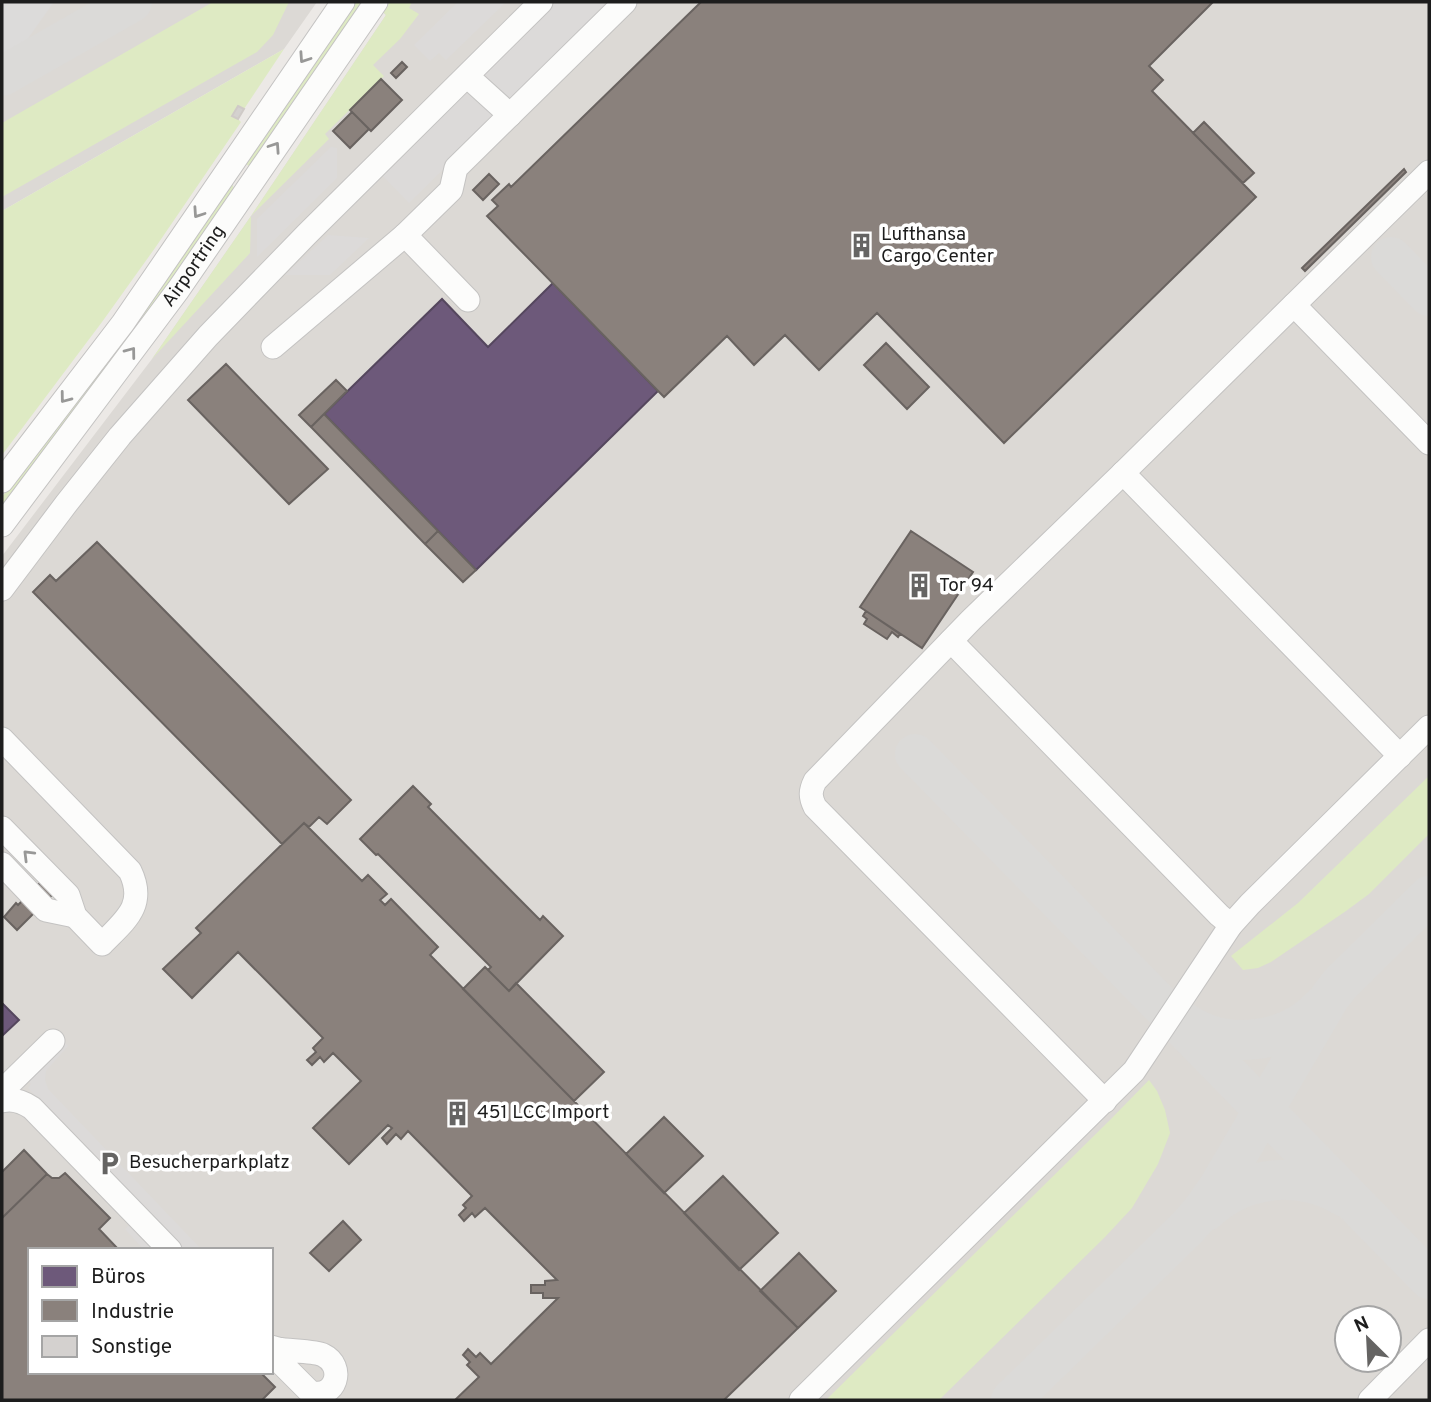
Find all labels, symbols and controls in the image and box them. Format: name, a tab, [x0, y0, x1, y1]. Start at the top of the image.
one-way arrow	[300, 50, 312, 63]
one-way arrow	[267, 142, 279, 155]
one-way arrow	[194, 205, 206, 218]
street label: Airportring	[157, 221, 231, 312]
place label: Lufthansa Cargo Center	[881, 223, 995, 269]
building icon: Lufthansa Cargo Center	[847, 232, 875, 260]
one-way arrow	[122, 348, 135, 360]
one-way arrow	[61, 390, 74, 403]
building icon: Tor 94	[905, 572, 933, 600]
place label: Tor 94	[939, 574, 994, 598]
one-way arrow	[24, 850, 37, 863]
building icon: 451 LCC Import	[443, 1099, 471, 1127]
place label: 451 LCC Import	[477, 1101, 609, 1125]
parking icon: Besucherparkplatz	[95, 1149, 123, 1177]
place label: Besucherparkplatz	[129, 1151, 290, 1175]
legend	[28, 1248, 273, 1374]
text: Büros	[91, 1264, 146, 1291]
text: Industrie	[91, 1299, 174, 1326]
north arrow	[1333, 1304, 1403, 1374]
text: N	[1351, 1312, 1373, 1339]
text: Sonstige	[91, 1334, 172, 1361]

